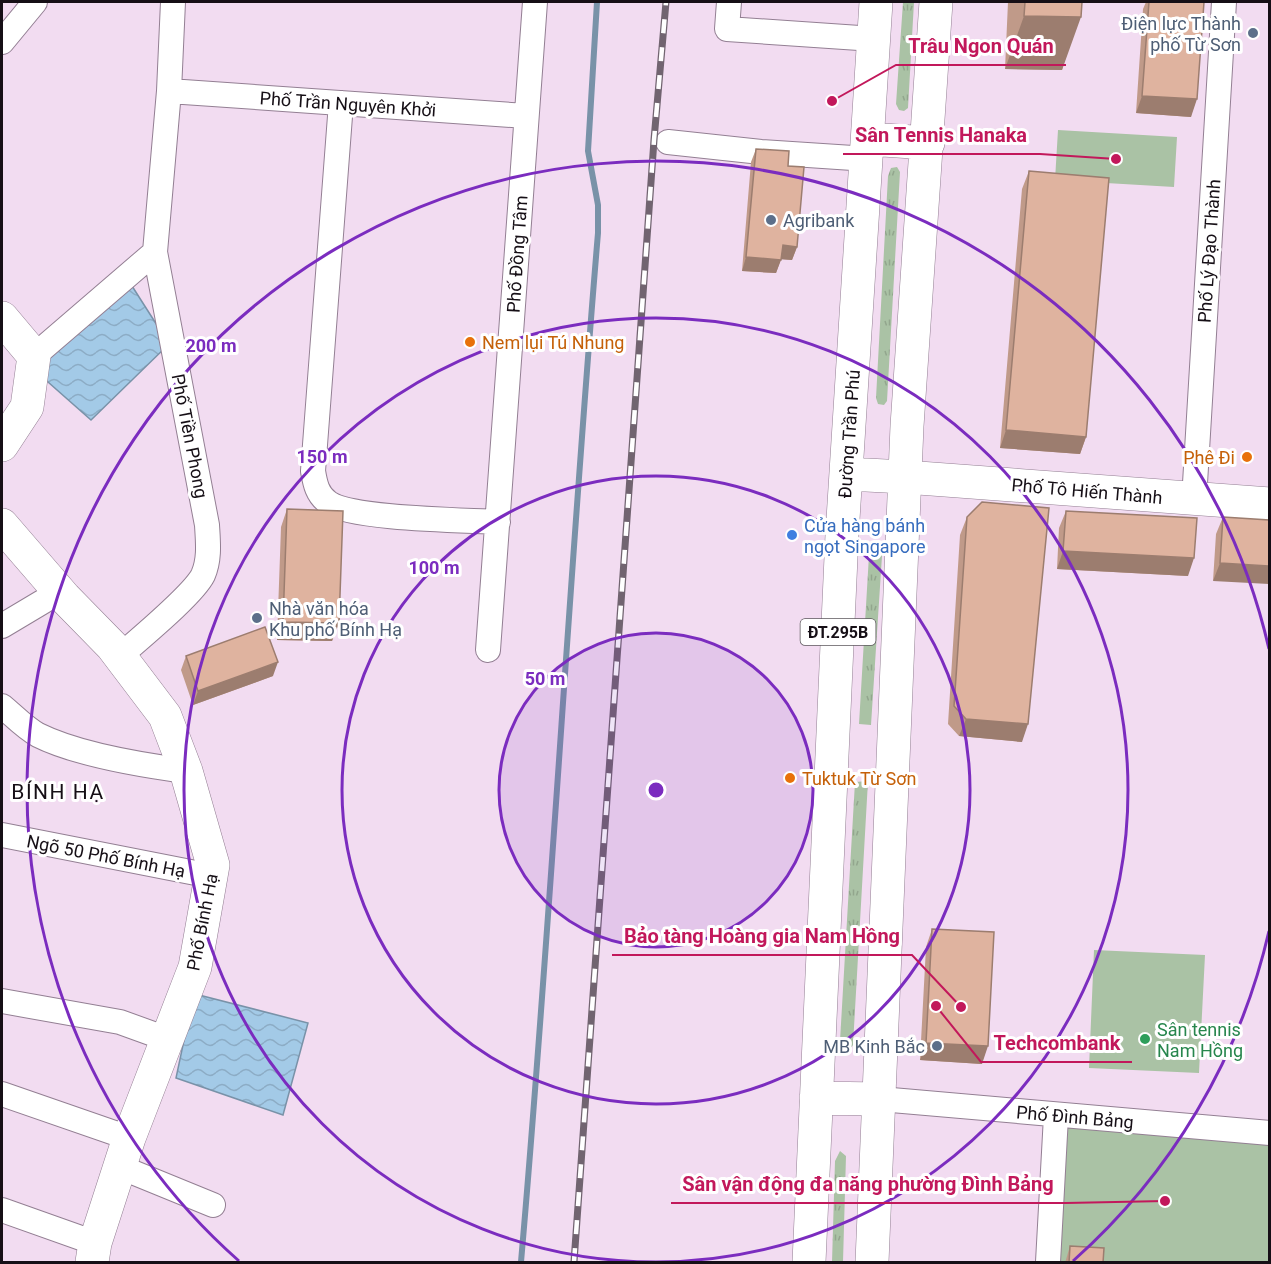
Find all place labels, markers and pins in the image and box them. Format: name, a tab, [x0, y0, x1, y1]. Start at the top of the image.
place label: Điện lực Thành phố Từ Sơn	[1121, 13, 1241, 55]
marker: Điện lực Thành phố Từ Sơn	[1246, 26, 1260, 40]
callout: Trâu Ngon Quán	[896, 27, 1066, 65]
callout: Sân Tennis Hanaka	[843, 116, 1040, 154]
place label: Agribank	[783, 210, 855, 231]
marker: Agribank	[764, 213, 778, 227]
place label: Nem lụi Tú Nhung	[482, 332, 624, 353]
marker: Nem lụi Tú Nhung	[463, 335, 477, 349]
place label: Phê Đi	[1183, 447, 1235, 468]
marker: Phê Đi	[1240, 450, 1254, 464]
place label: Cửa hàng bánh ngọt Singapore	[804, 515, 925, 557]
marker: Cửa hàng bánh ngọt Singapore	[785, 528, 799, 542]
place label: Nhà văn hóa Khu phố Bính Hạ	[269, 598, 402, 640]
marker: Nhà văn hóa Khu phố Bính Hạ	[250, 611, 264, 625]
place label: Tuktuk Từ Sơn	[802, 768, 916, 789]
marker: Tuktuk Từ Sơn	[783, 771, 797, 785]
centre of rings	[646, 780, 666, 800]
callout: Bảo tàng Hoàng gia Nam Hồng	[612, 917, 912, 955]
place label: Sân tennis Nam Hồng	[1157, 1019, 1243, 1061]
callout: Techcombank	[981, 1024, 1132, 1062]
marker: Sân tennis Nam Hồng	[1138, 1032, 1152, 1046]
place label: MB Kinh Bắc	[823, 1036, 925, 1057]
marker: MB Kinh Bắc	[930, 1039, 944, 1053]
callout: Sân vận động đa năng phường Đình Bảng	[671, 1165, 1066, 1203]

